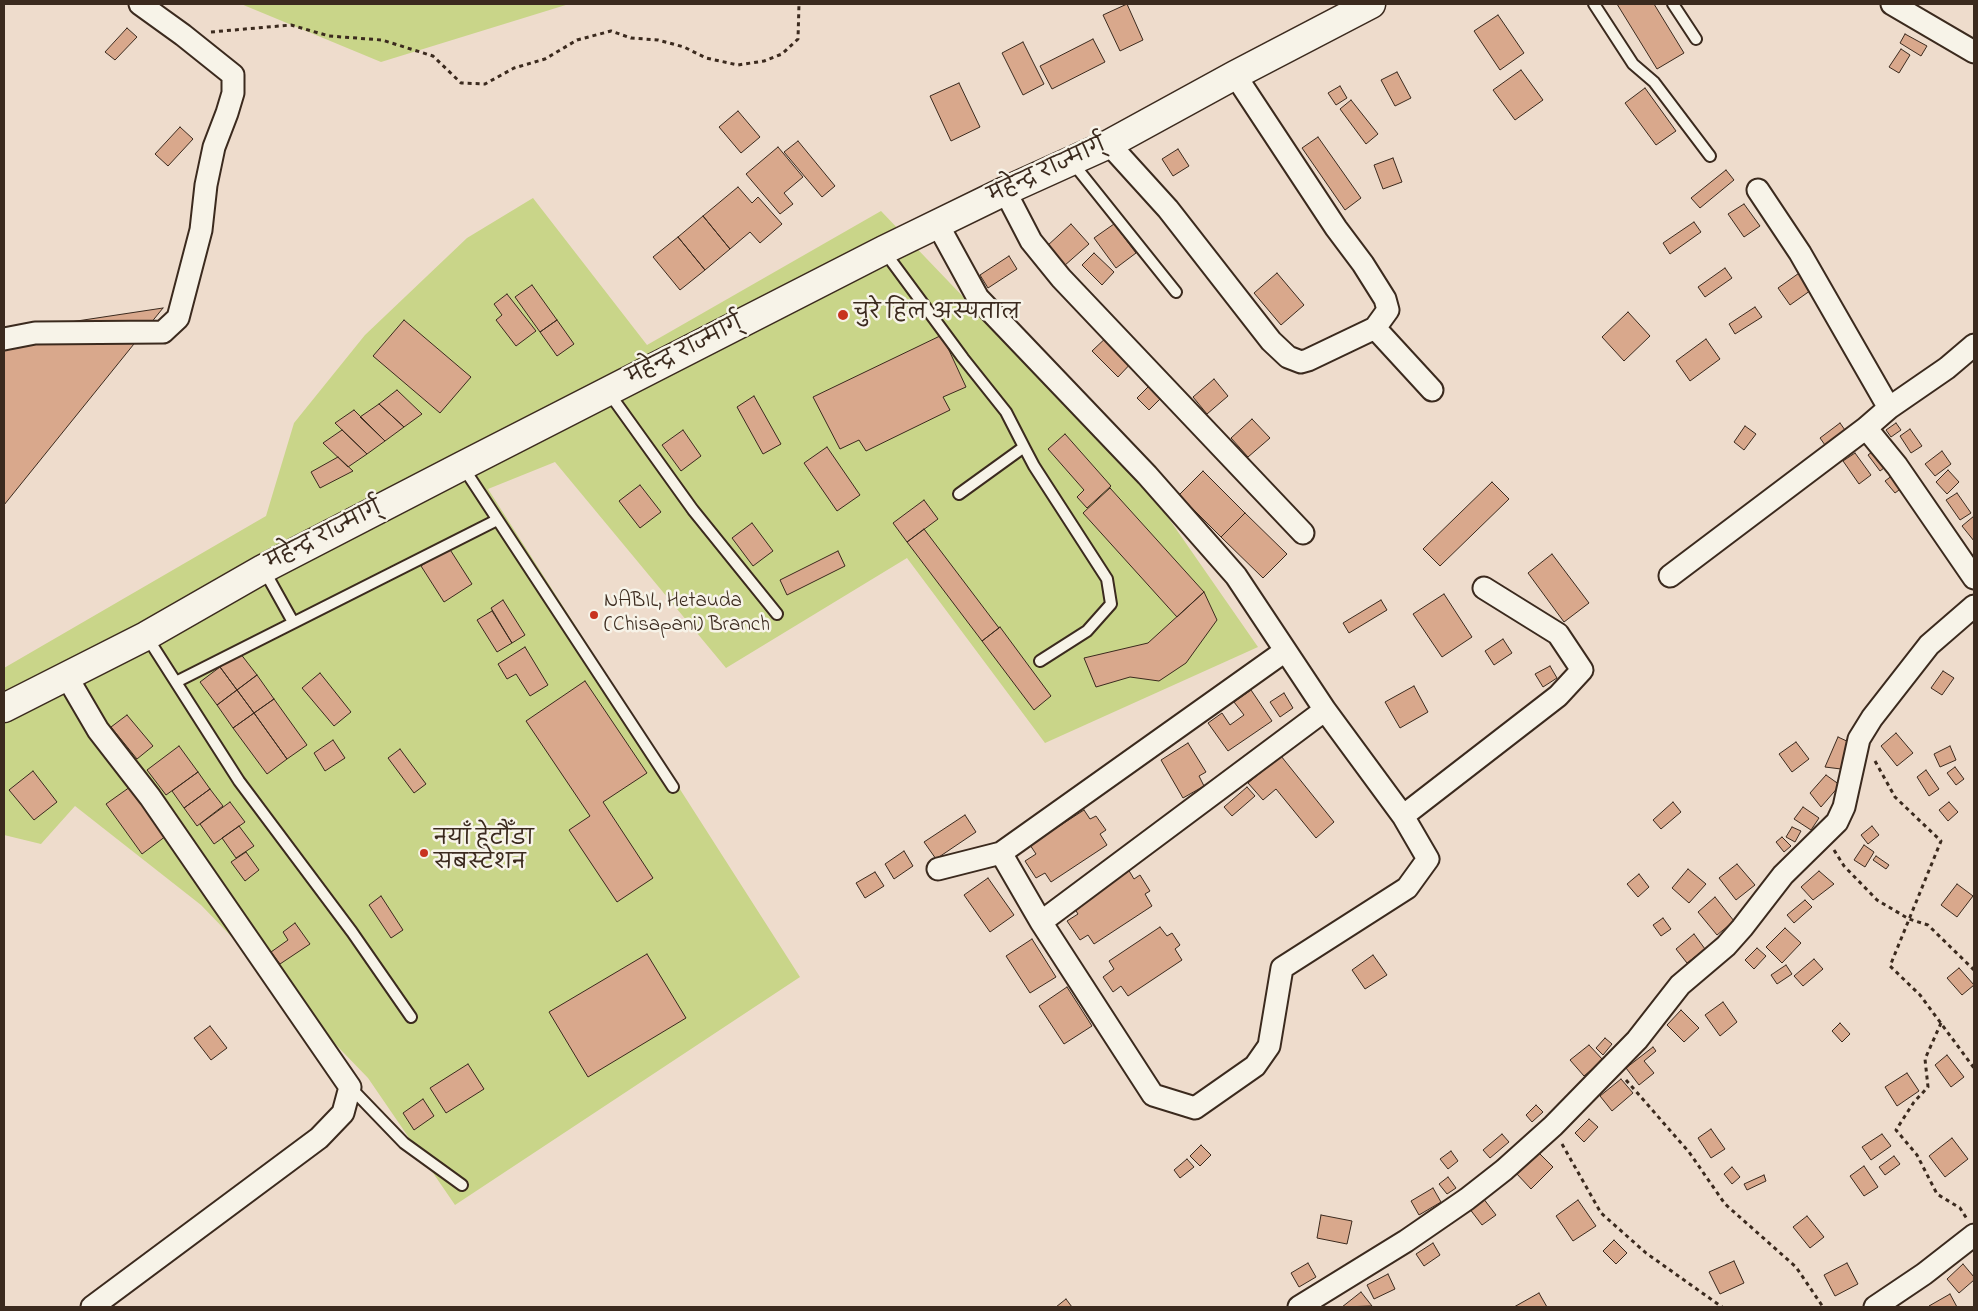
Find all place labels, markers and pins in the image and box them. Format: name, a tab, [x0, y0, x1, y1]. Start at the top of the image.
place label: चुरे हिल अस्पताल	[854, 302, 1020, 328]
marker: चुरे हिल अस्पताल	[836, 308, 850, 322]
place label: NABIL, Hetauda (Chisapani) Branch	[604, 590, 770, 640]
marker: NABIL, Hetauda (Chisapani) Branch	[588, 609, 600, 621]
place label: नयाँ हेटौँडा सबस्टेशन	[434, 828, 534, 878]
marker: नयाँ हेटौँडा सबस्टेशन	[418, 847, 430, 859]

